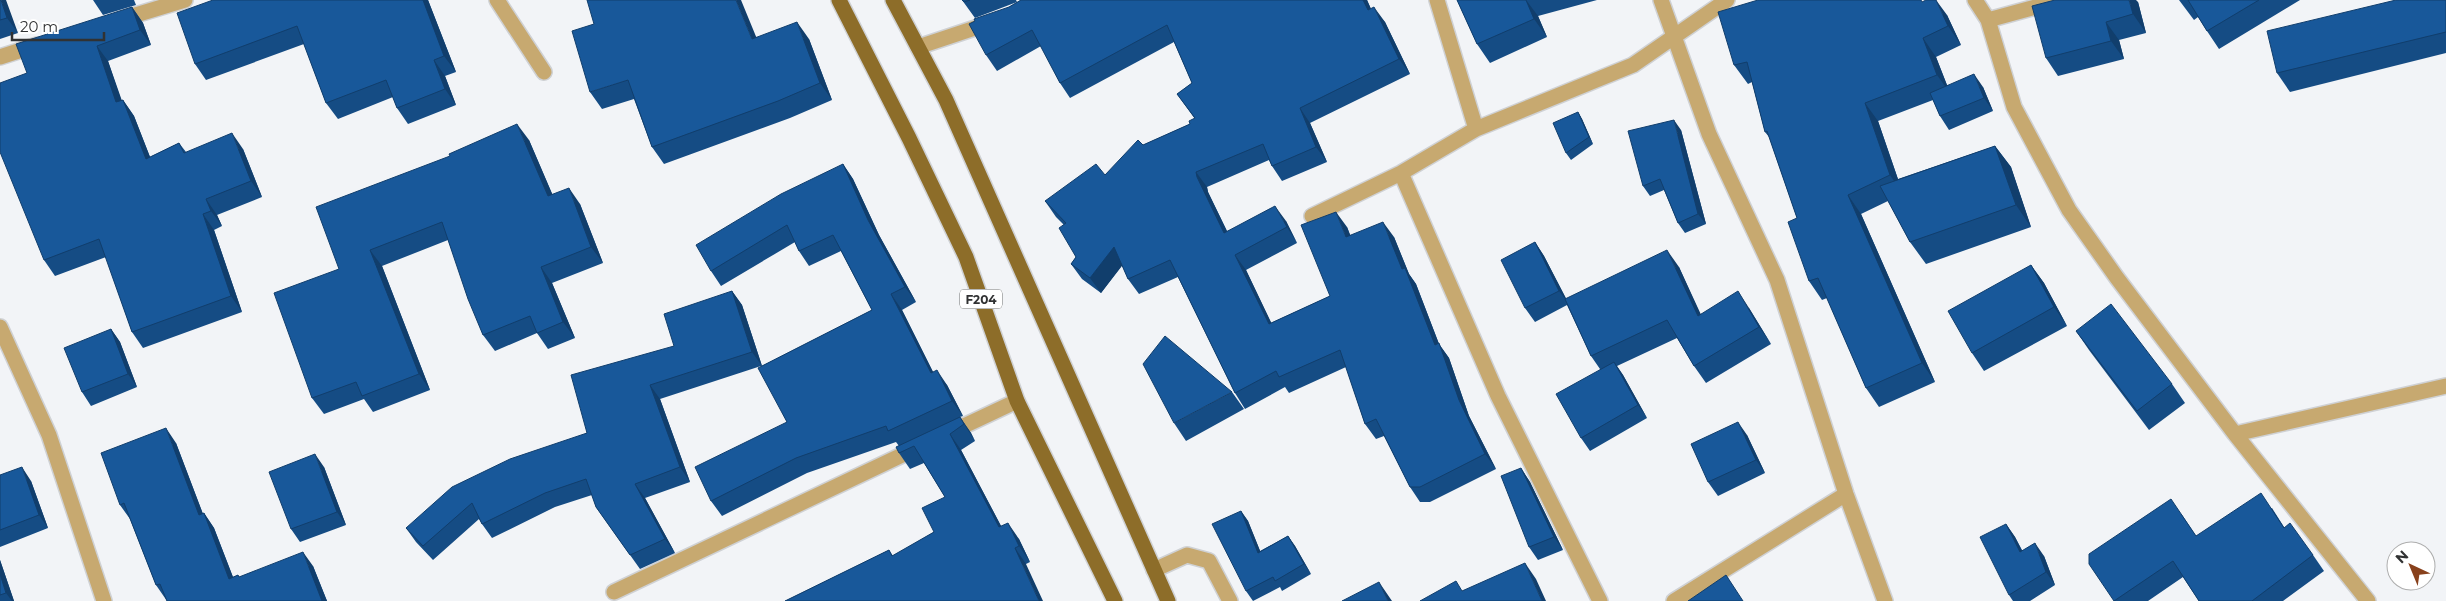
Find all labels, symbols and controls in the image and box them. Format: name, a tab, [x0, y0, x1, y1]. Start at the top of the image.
scale bar	[12, 10, 105, 42]
text: 20 m	[20, 17, 58, 36]
road number: F204	[960, 290, 1002, 308]
north arrow	[2386, 541, 2436, 591]
text: N	[2392, 546, 2412, 567]

